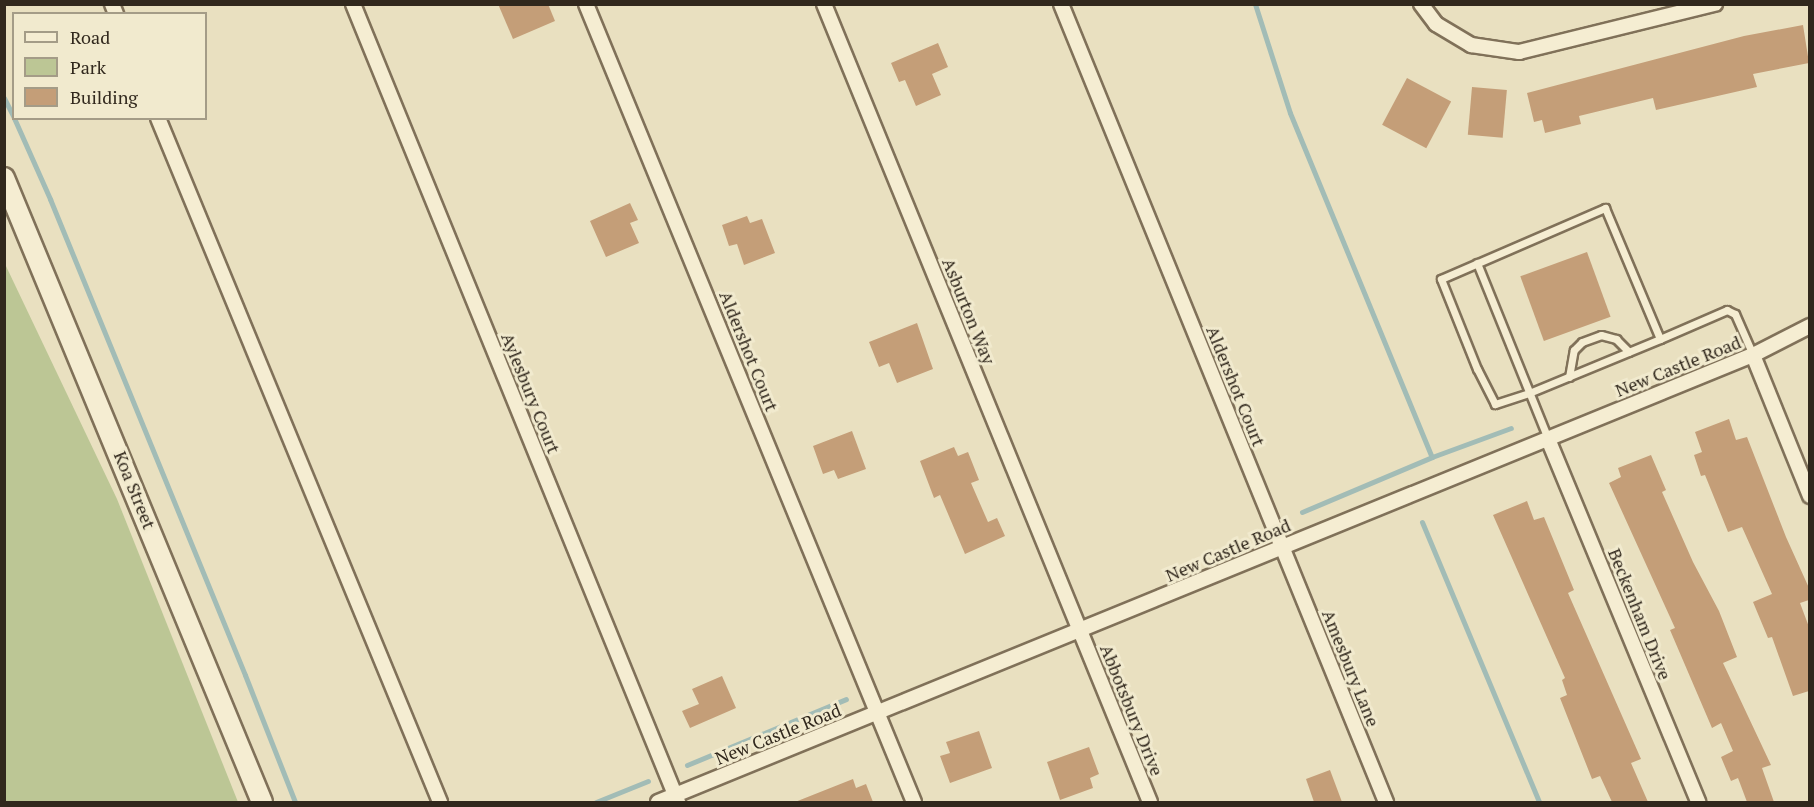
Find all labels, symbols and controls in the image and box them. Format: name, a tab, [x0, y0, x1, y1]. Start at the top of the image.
legend	[12, 12, 207, 120]
text: Road	[70, 25, 110, 49]
text: Park	[70, 55, 106, 79]
text: Building	[70, 85, 138, 109]
street label: Asburton Way	[938, 255, 1000, 367]
street label: Aldershot Court	[715, 288, 783, 414]
street label: Aldershot Court	[1202, 323, 1270, 449]
street label: Aylesbury Court	[497, 330, 565, 456]
street label: New Castle Road	[1612, 331, 1744, 401]
street label: Koa Street	[110, 448, 160, 532]
street label: New Castle Road	[1162, 514, 1294, 586]
street label: Beckenham Drive	[1604, 545, 1676, 683]
street label: Amesbury Lane	[1318, 606, 1384, 730]
street label: Abbotsbury Drive	[1096, 641, 1168, 779]
street label: New Castle Road	[712, 699, 844, 769]

